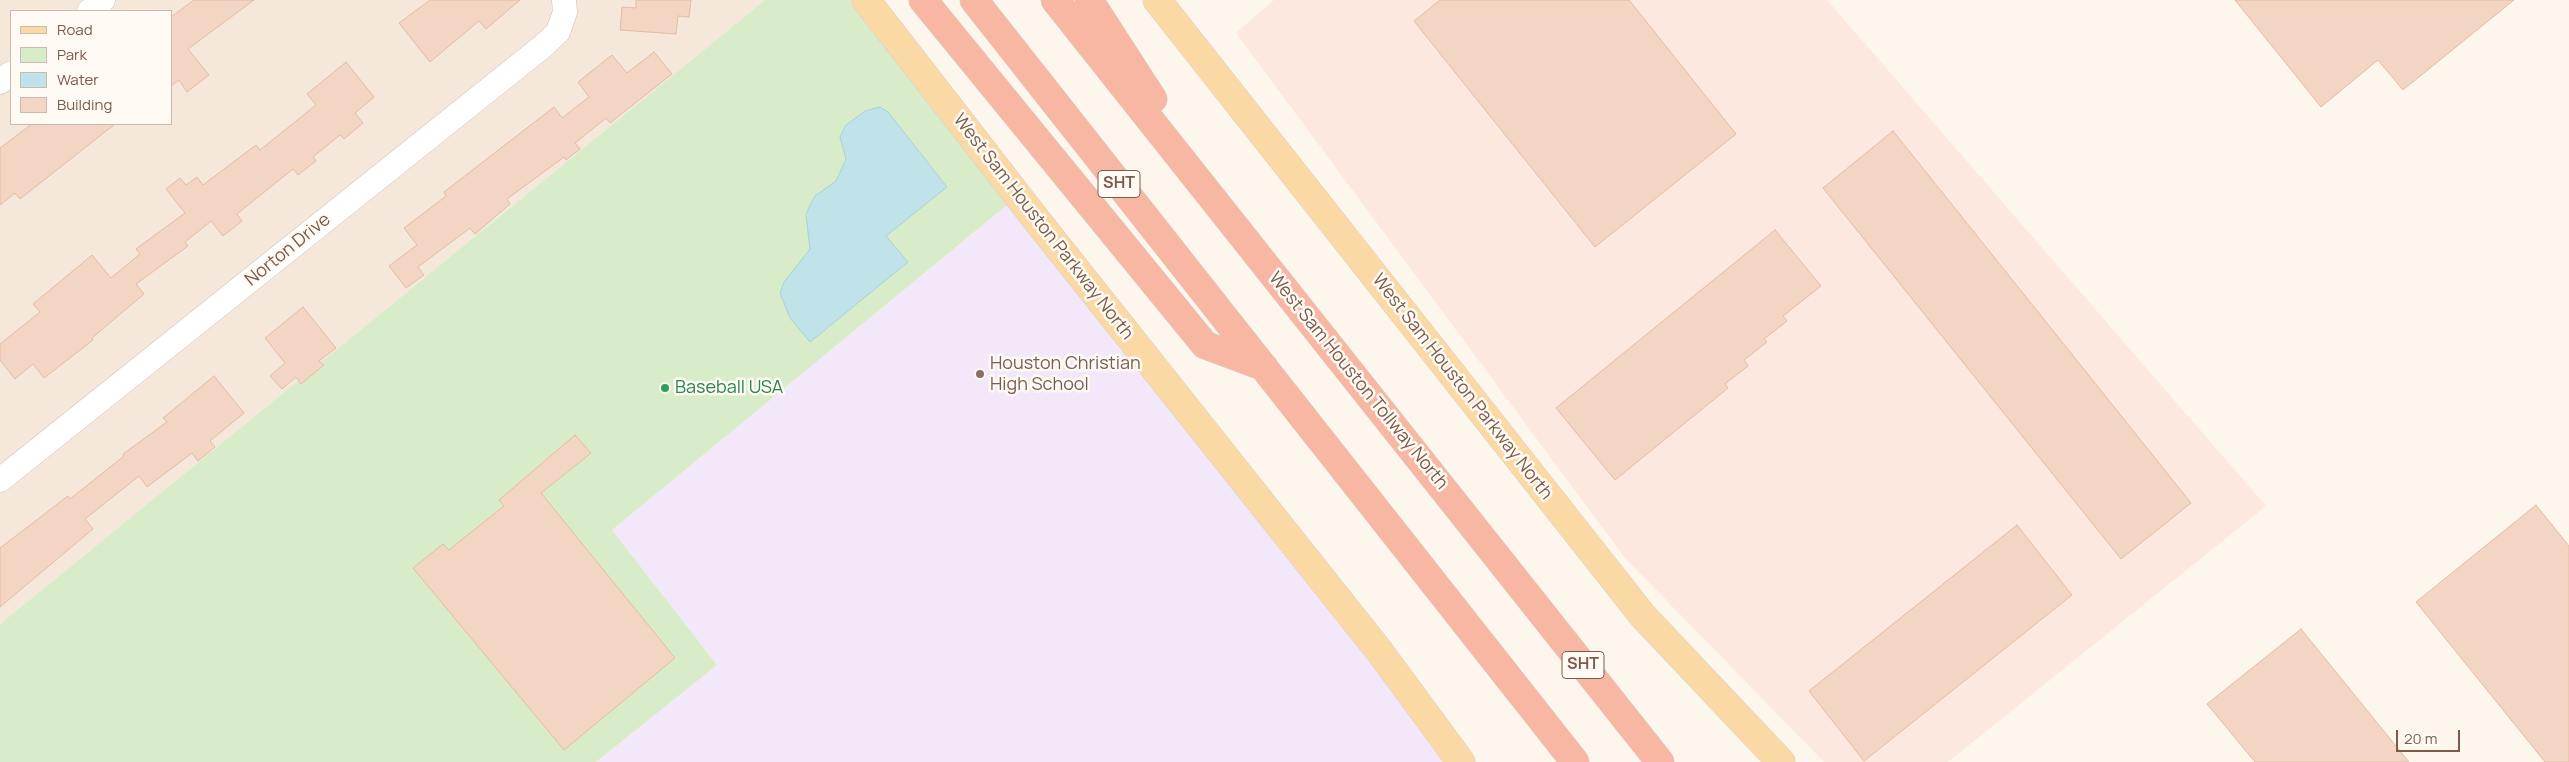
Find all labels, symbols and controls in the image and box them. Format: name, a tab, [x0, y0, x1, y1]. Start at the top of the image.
legend	[10, 10, 172, 125]
text: Road	[57, 19, 93, 40]
text: Park	[57, 44, 87, 65]
text: Water	[57, 69, 99, 90]
text: Building	[57, 94, 112, 115]
street label: West Sam Houston Parkway North	[948, 110, 1138, 344]
road number: SHT	[1098, 170, 1140, 198]
street label: Norton Drive	[241, 209, 335, 291]
street label: West Sam Houston Tollway North	[1264, 268, 1452, 494]
street label: West Sam Houston Parkway North	[1367, 270, 1557, 504]
place label: Houston Christian High School	[990, 353, 1141, 396]
marker: Houston Christian High School	[974, 368, 986, 380]
place label: Baseball USA	[675, 377, 783, 399]
marker: Baseball USA	[659, 382, 671, 394]
road number: SHT	[1562, 652, 1604, 678]
scale bar	[2399, 720, 2463, 752]
text: 20 m	[2404, 728, 2437, 749]

